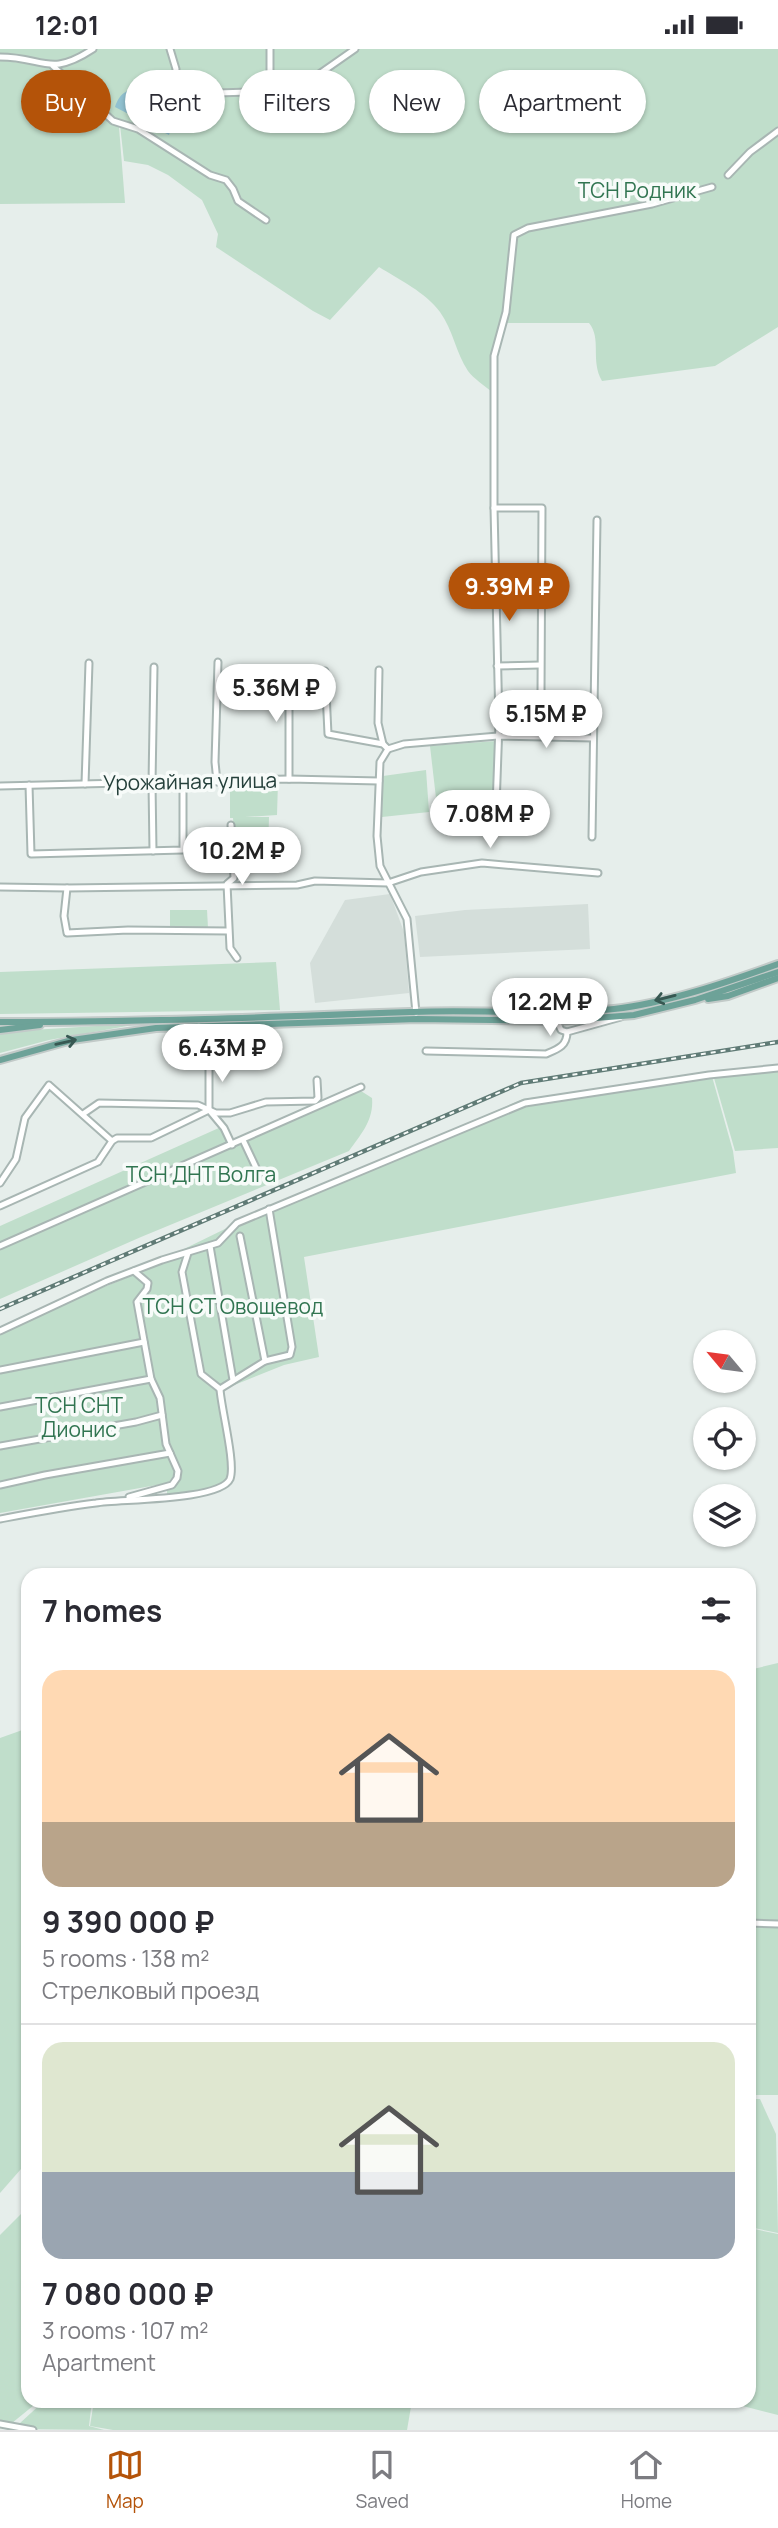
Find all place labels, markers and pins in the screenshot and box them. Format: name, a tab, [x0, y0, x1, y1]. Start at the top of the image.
pin: 9.39M ₽	[444, 563, 574, 623]
pin: 5.36M ₽	[211, 665, 341, 724]
pin: 5.15M ₽	[481, 691, 611, 750]
pin: 7.08M ₽	[425, 791, 555, 850]
pin: 10.2M ₽	[177, 827, 307, 887]
pin: 12.2M ₽	[485, 979, 615, 1038]
pin: 6.43M ₽	[157, 1025, 287, 1084]

